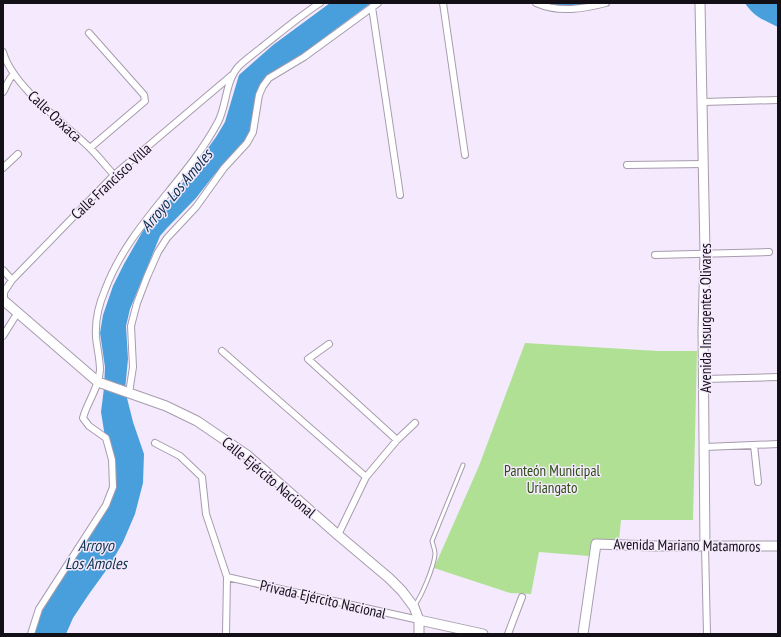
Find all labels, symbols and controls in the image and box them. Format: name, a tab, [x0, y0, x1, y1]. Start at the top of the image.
street label: Calle Oaxaca	[24, 86, 86, 146]
street label: Calle Francisco Villa	[67, 139, 155, 223]
water label: Arroyo Los Amoles	[136, 144, 217, 235]
street label: Avenida Insurgentes Olivares	[696, 243, 715, 393]
street label: Calle Ejército Nacional	[218, 432, 320, 522]
park label: Panteón Municipal Uriangato	[504, 461, 600, 497]
street label: Avenida Mariano Matamoros	[613, 534, 761, 556]
water label: Arroyo Los Amoles	[65, 535, 129, 573]
street label: Privada Ejército Nacional	[258, 575, 388, 623]

